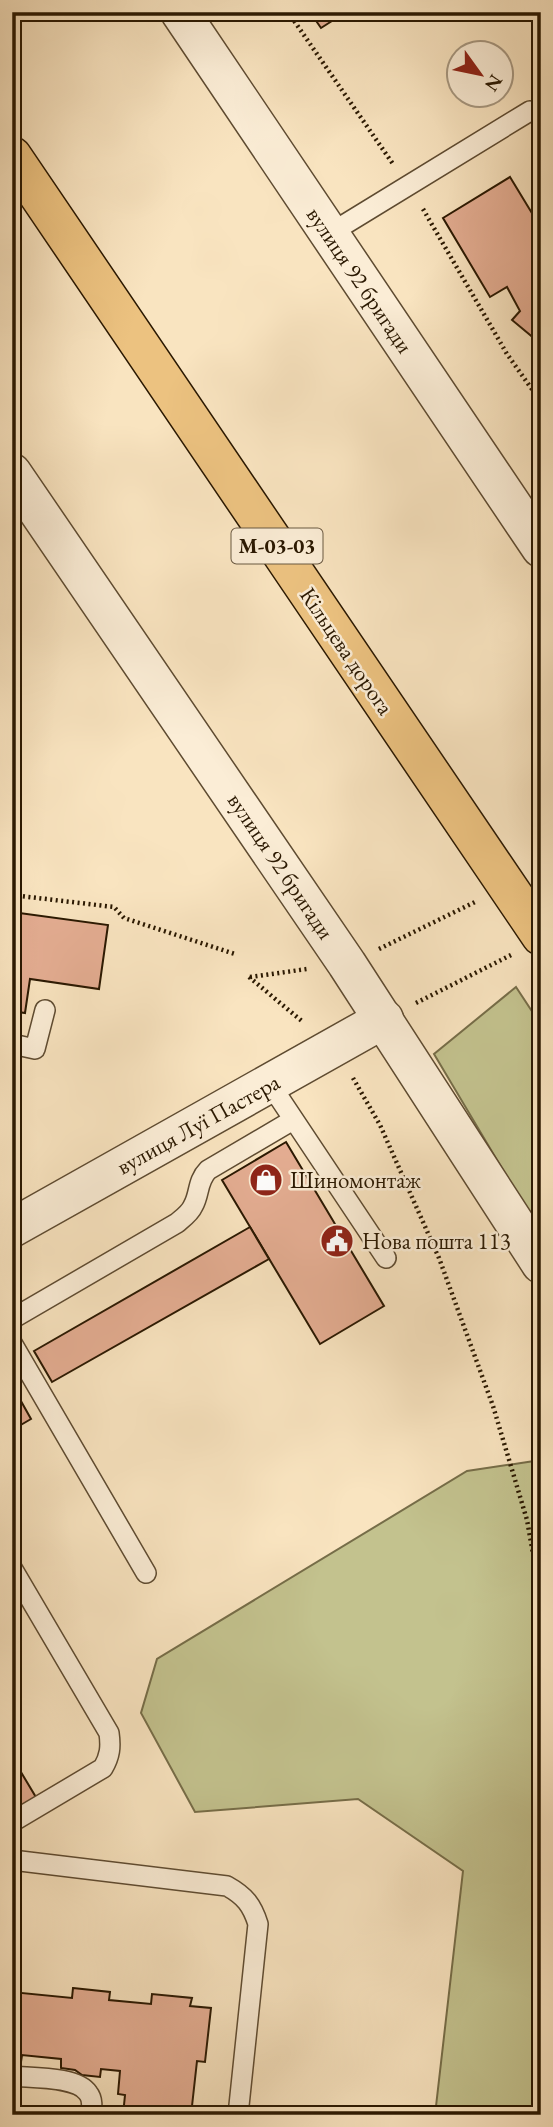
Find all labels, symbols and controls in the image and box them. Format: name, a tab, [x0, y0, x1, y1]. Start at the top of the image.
north arrow	[444, 38, 514, 108]
text: N	[479, 70, 509, 97]
street label: вулиця 92 бригади	[300, 201, 420, 359]
road number: М-03-03	[232, 528, 322, 564]
street label: Кільцева дорога	[293, 581, 401, 721]
street label: вулиця 92 бригади	[221, 787, 341, 945]
street label: вулиця Луї Пастера	[111, 1066, 286, 1181]
shop icon: Шиномонтаж	[247, 1161, 285, 1199]
place label: Шиномонтаж	[290, 1165, 421, 1195]
public building icon: Нова пошта 113	[318, 1222, 356, 1260]
place label: Нова пошта 113	[362, 1226, 511, 1256]

